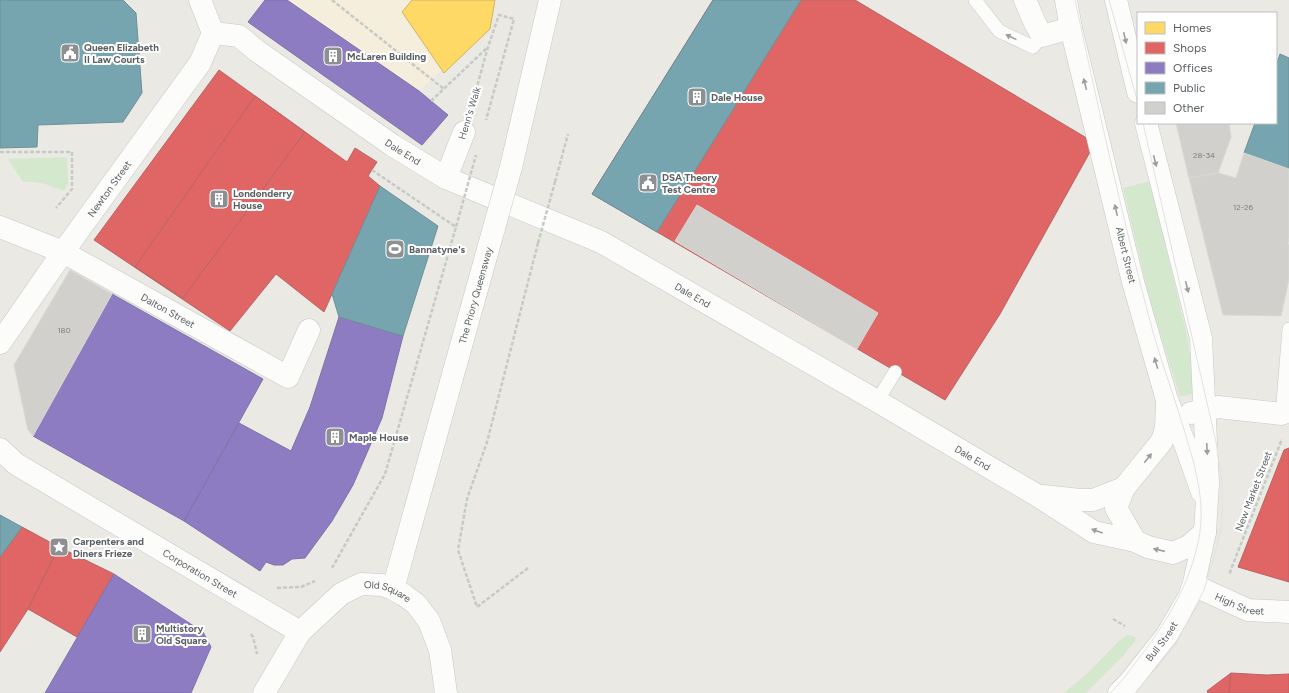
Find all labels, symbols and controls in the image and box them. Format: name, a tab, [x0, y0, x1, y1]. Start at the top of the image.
legend	[1137, 12, 1277, 124]
text: Homes	[1173, 21, 1212, 35]
one-way arrow	[1122, 32, 1128, 44]
one-way arrow	[1005, 34, 1017, 40]
place label: Queen Elizabeth II Law Courts	[84, 41, 159, 66]
text: Shops	[1173, 41, 1207, 55]
public building icon: Queen Elizabeth II Law Courts	[59, 42, 81, 64]
building icon: McLaren Building	[322, 45, 344, 67]
place label: McLaren Building	[347, 50, 426, 63]
text: Offices	[1173, 61, 1213, 75]
one-way arrow	[1082, 78, 1088, 90]
text: Public	[1173, 81, 1206, 95]
street label: Henn's Walk	[455, 85, 484, 141]
building icon: Dale House	[686, 86, 708, 108]
place label: Dale House	[711, 91, 763, 104]
text: Other	[1173, 101, 1204, 115]
street label: Dale End	[382, 136, 423, 168]
house number: 28-34	[1193, 150, 1215, 160]
one-way arrow	[1153, 155, 1159, 167]
street label: Newton Street	[85, 158, 134, 220]
place label: DSA Theory Test Centre	[662, 171, 717, 196]
public building icon: DSA Theory Test Centre	[637, 172, 659, 194]
place label: Londonderry House	[233, 187, 292, 212]
building icon: Londonderry House	[208, 188, 230, 210]
house number: 12-26	[1233, 202, 1254, 212]
one-way arrow	[1113, 204, 1119, 216]
street label: Albert Street	[1113, 225, 1139, 285]
sports icon: Bannatyne's	[384, 238, 406, 260]
place label: Bannatyne's	[409, 243, 466, 256]
street label: The Priory Queensway	[456, 245, 496, 345]
street label: Dale End	[672, 280, 713, 311]
one-way arrow	[1185, 281, 1191, 293]
street label: Dalton Street	[139, 291, 197, 331]
house number: 180	[57, 325, 71, 335]
one-way arrow	[1153, 357, 1159, 369]
building icon: Maple House	[324, 426, 346, 448]
place label: Maple House	[349, 431, 409, 444]
street label: Dale End	[952, 442, 993, 474]
one-way arrow	[1203, 443, 1210, 455]
street label: New Market Street	[1232, 449, 1275, 533]
one-way arrow	[1144, 452, 1153, 463]
one-way arrow	[1090, 528, 1102, 534]
place label: Carpenters and Diners Frieze	[73, 535, 144, 560]
place icon: Carpenters and Diners Frieze	[48, 536, 70, 558]
street label: Corporation Street	[160, 546, 240, 601]
one-way arrow	[1153, 546, 1166, 552]
street label: Old Square	[364, 578, 414, 605]
street label: High Street	[1213, 590, 1265, 618]
street label: Bull Street	[1143, 619, 1181, 664]
place label: Multistory Old Square	[156, 622, 207, 647]
building icon: Multistory Old Square	[131, 623, 153, 645]

